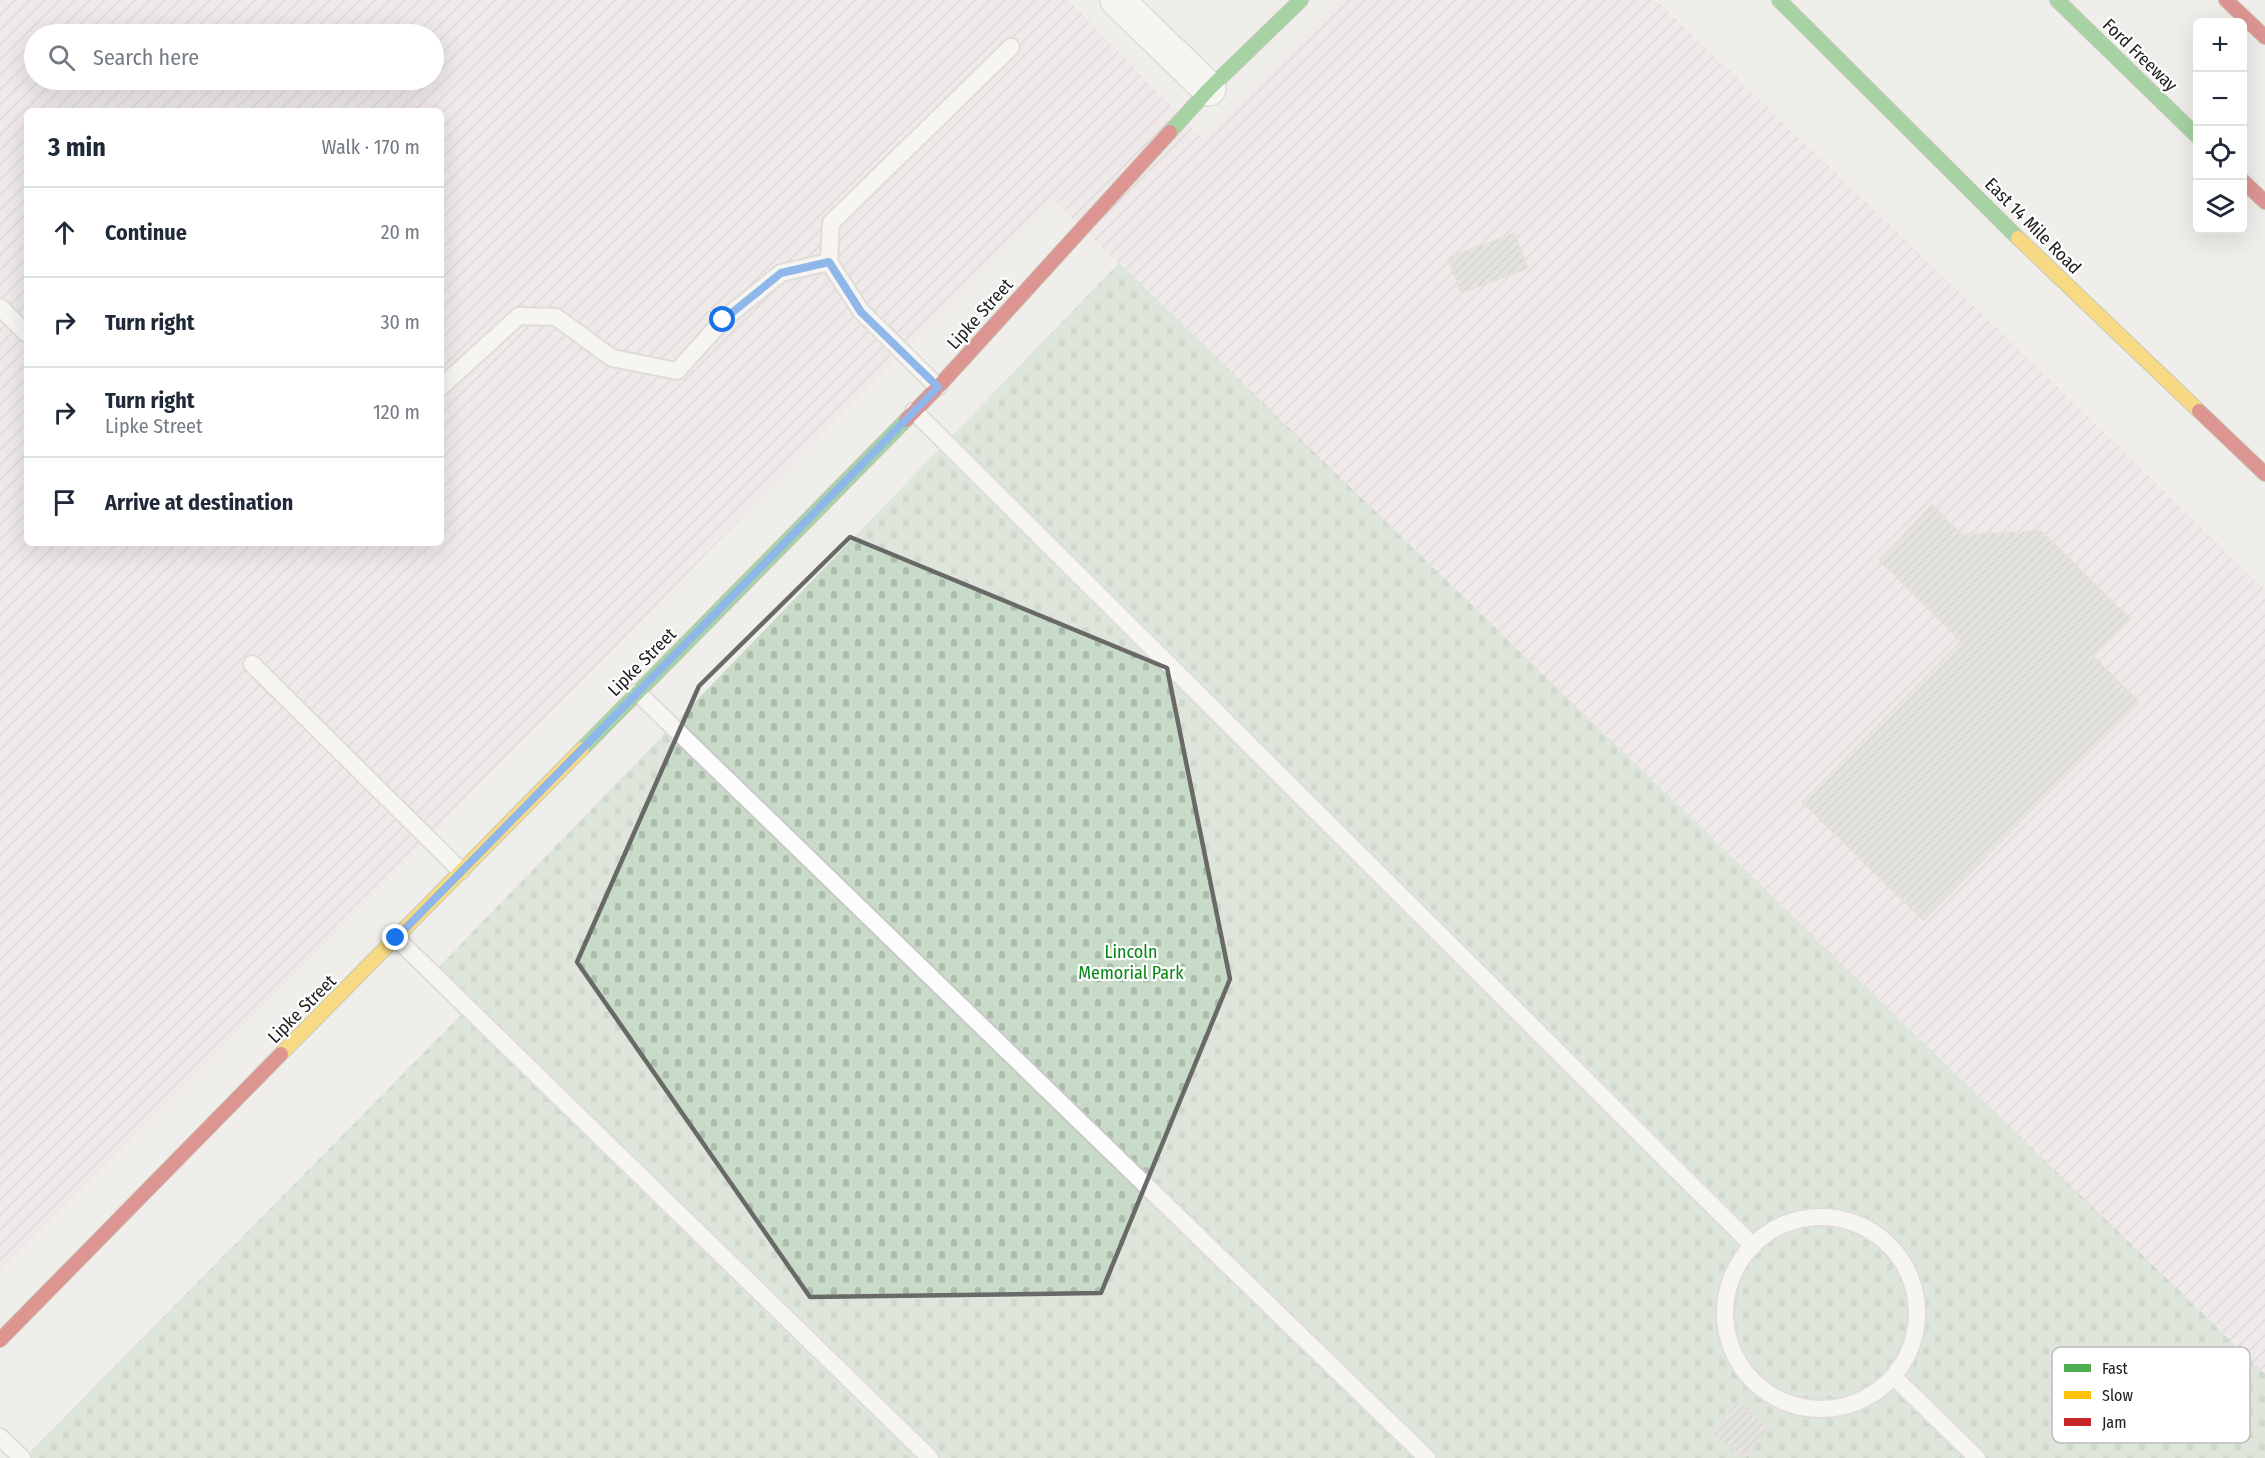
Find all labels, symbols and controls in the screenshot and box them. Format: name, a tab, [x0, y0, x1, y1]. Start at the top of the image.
street label: Ford Freeway	[2098, 14, 2182, 96]
map controls	[2193, 18, 2247, 234]
button: +	[2193, 18, 2247, 72]
search box	[24, 24, 444, 90]
icon: search	[45, 41, 78, 74]
text: Search here	[93, 44, 199, 71]
button: −	[2193, 72, 2247, 126]
button: locate	[2193, 126, 2247, 180]
text: 3 min	[48, 132, 106, 163]
text: Walk · 170 m	[322, 135, 420, 159]
street label: East 14 Mile Road	[1980, 173, 2086, 279]
button: layers	[2193, 180, 2247, 234]
icon: ahead	[48, 216, 81, 249]
text: Continue	[105, 219, 187, 246]
text: 20 m	[381, 220, 420, 244]
street label: Lipke Street	[942, 274, 1018, 354]
icon: right	[48, 306, 81, 339]
route start	[709, 306, 735, 332]
text: Turn right	[105, 309, 194, 336]
text: 30 m	[380, 310, 420, 334]
text: Turn right	[105, 387, 194, 414]
icon: right	[48, 396, 81, 429]
text: 120 m	[373, 400, 420, 424]
text: Lipke Street	[105, 414, 202, 438]
icon: arrive	[48, 486, 81, 519]
text: Arrive at destination	[105, 489, 293, 516]
street label: Lipke Street	[603, 623, 681, 701]
route end	[382, 924, 408, 950]
park label: Lincoln Memorial Park	[1078, 941, 1184, 984]
street label: Lipke Street	[263, 970, 341, 1048]
legend	[2052, 1347, 2250, 1443]
text: Fast	[2102, 1359, 2129, 1378]
text: Slow	[2102, 1386, 2133, 1405]
text: Jam	[2102, 1413, 2127, 1432]

